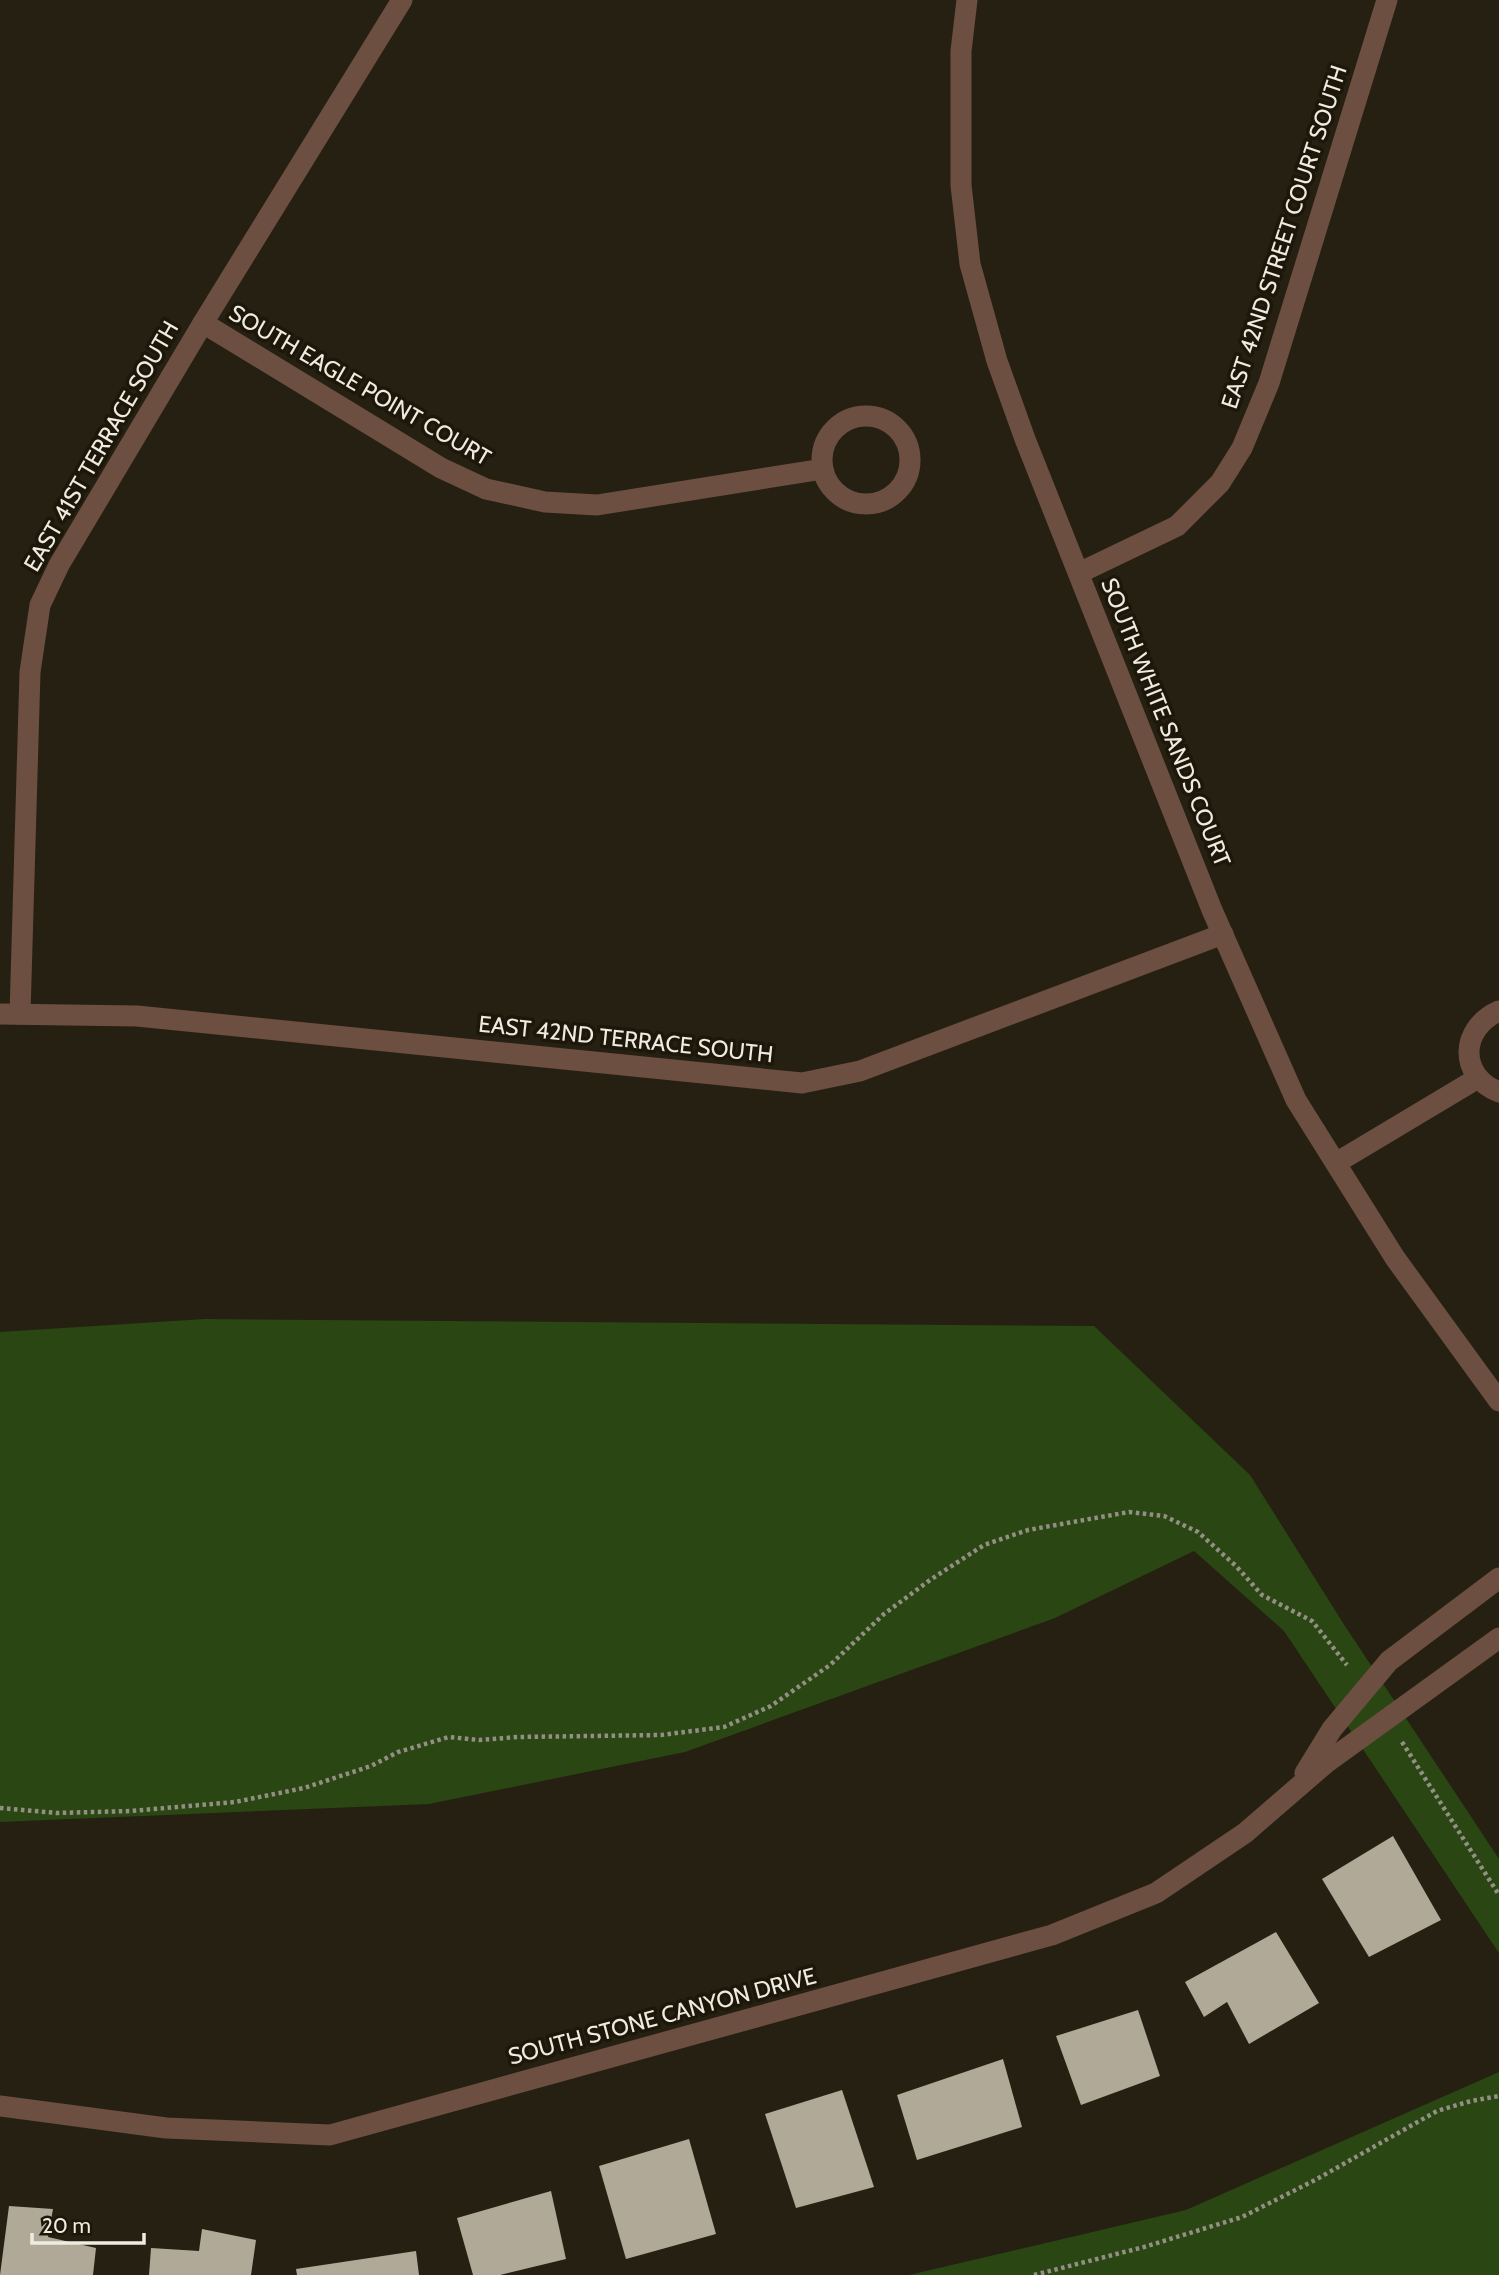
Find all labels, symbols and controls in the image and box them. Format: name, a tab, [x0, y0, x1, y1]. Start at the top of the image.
street label: EAST 42ND STREET COURT SOUTH	[1215, 62, 1353, 412]
street label: SOUTH EAGLE POINT COURT	[224, 299, 496, 471]
street label: EAST 41ST TERRACE SOUTH	[18, 316, 184, 576]
street label: SOUTH WHITE SANDS COURT	[1095, 574, 1237, 870]
street label: EAST 42ND TERRACE SOUTH	[477, 1010, 775, 1068]
street label: SOUTH STONE CANYON DRIVE	[505, 1961, 819, 2071]
scale bar	[32, 2202, 144, 2246]
text: 20 m	[42, 2213, 91, 2238]

